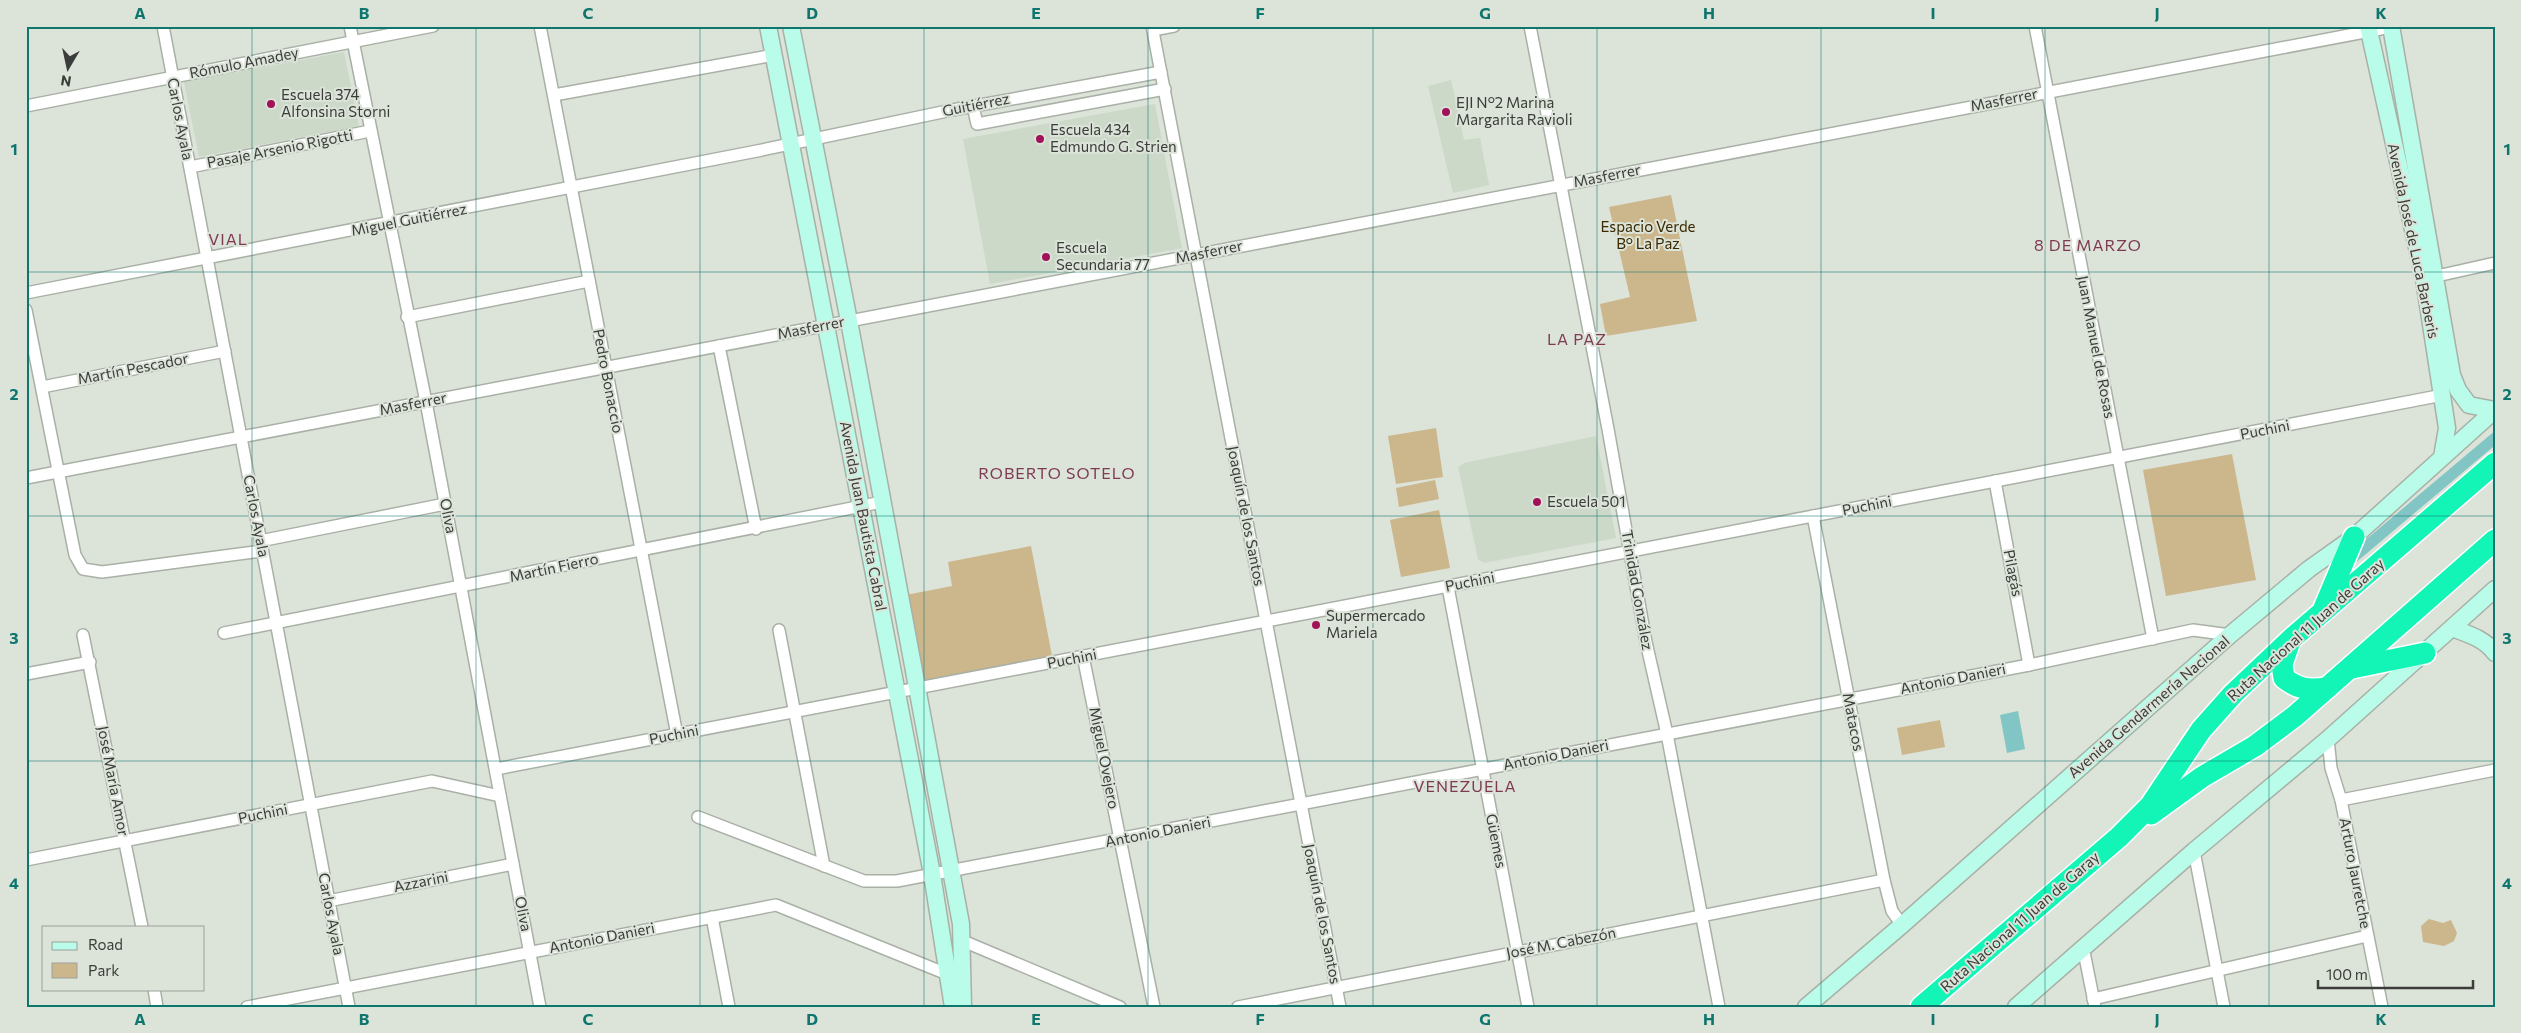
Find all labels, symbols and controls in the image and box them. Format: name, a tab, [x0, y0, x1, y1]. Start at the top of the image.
text: A	[134, 3, 146, 22]
text: B	[359, 3, 370, 22]
text: C	[583, 3, 594, 22]
text: D	[806, 3, 818, 22]
text: E	[1031, 3, 1041, 22]
text: F	[1255, 3, 1265, 22]
text: G	[1479, 3, 1491, 22]
text: H	[1703, 3, 1715, 22]
text: I	[1930, 3, 1936, 22]
text: J	[2154, 3, 2160, 22]
text: K	[2375, 3, 2387, 22]
north arrow	[42, 42, 92, 92]
street label: Rómulo Amadey	[188, 43, 300, 81]
text: N	[59, 72, 72, 91]
street label: Carlos Ayala	[164, 76, 198, 161]
street label: Masferrer	[1969, 84, 2039, 114]
place label: Escuela 374 Alfonsina Storni	[281, 85, 390, 120]
street label: Guitiérrez	[941, 89, 1011, 119]
place label: EJI N°2 Marina Margarita Ravioli	[1456, 93, 1573, 128]
marker: Escuela 374 Alfonsina Storni	[265, 98, 277, 110]
marker: EJI N°2 Marina Margarita Ravioli	[1440, 106, 1452, 118]
place label: Escuela 434 Edmundo G. Strien	[1050, 120, 1177, 155]
street label: Pasaje Arsenio Rigotti	[205, 125, 354, 171]
marker: Escuela 434 Edmundo G. Strien	[1034, 133, 1046, 145]
text: 1	[10, 139, 18, 158]
text: 1	[2503, 139, 2511, 158]
street label: Avenida José de Luca Barberis	[2384, 141, 2444, 340]
street label: Masferrer	[1572, 160, 1642, 190]
street label: Miguel Guitiérrez	[349, 199, 468, 239]
park label: Espacio Verde B° La Paz	[1601, 217, 1696, 252]
district label: VIAL	[208, 229, 248, 248]
district label: 8 DE MARZO	[2034, 235, 2142, 254]
street label: Masferrer	[1174, 236, 1244, 266]
place label: Escuela Secundaria 77	[1056, 238, 1150, 273]
marker: Escuela Secundaria 77	[1040, 251, 1052, 263]
street label: Juan Manuel de Rosas	[2074, 274, 2120, 420]
street label: Masferrer	[776, 312, 846, 342]
street label: Pedro Bonaccio	[590, 327, 628, 435]
district label: LA PAZ	[1547, 329, 1607, 348]
street label: Martín Pescador	[76, 348, 190, 388]
text: 2	[9, 384, 19, 403]
text: 2	[2502, 384, 2512, 403]
street label: Masferrer	[378, 388, 448, 418]
street label: Puchini	[2238, 415, 2291, 443]
street label: Avenida Juan Bautista Cabral	[837, 419, 891, 612]
street label: Joaquín de los Santos	[1225, 444, 1269, 588]
district label: ROBERTO SOTELO	[978, 463, 1136, 482]
street label: Carlos Ayala	[240, 473, 274, 558]
street label: Puchini	[1840, 491, 1893, 519]
place label: Escuela 501	[1547, 492, 1626, 510]
marker: Escuela 501	[1531, 496, 1543, 508]
street label: Oliva	[437, 497, 461, 535]
street label: Trinidad González	[1619, 528, 1657, 651]
street label: Pilagás	[2001, 548, 2027, 598]
street label: Martín Fierro	[508, 549, 600, 585]
street label: Ruta Nacional 11 Juan de Garay	[2223, 554, 2388, 705]
street label: Puchini	[1443, 567, 1496, 595]
place label: Supermercado Mariela	[1326, 606, 1426, 641]
marker: Supermercado Mariela	[1310, 619, 1322, 631]
text: 3	[9, 628, 19, 647]
text: 3	[2502, 628, 2512, 647]
street label: Avenida Gendarmería Nacional	[2064, 631, 2233, 781]
street label: Puchini	[1045, 644, 1098, 672]
street label: Antonio Danieri	[1898, 659, 2007, 697]
street label: Matacos	[1840, 691, 1868, 753]
street label: Miguel Ovejero	[1086, 705, 1124, 810]
street label: Puchini	[647, 720, 700, 748]
street label: José María Amor	[94, 724, 133, 837]
street label: Antonio Danieri	[1501, 735, 1610, 773]
district label: VENEZUELA	[1413, 776, 1517, 795]
street label: Puchini	[236, 799, 289, 827]
street label: Antonio Danieri	[1103, 812, 1212, 850]
street label: Güemes	[1483, 812, 1511, 870]
street label: Arturo Jauretche	[2336, 816, 2376, 930]
street label: Joaquín de los Santos	[1301, 842, 1345, 986]
street label: Ruta Nacional 11 Juan de Garay	[1936, 847, 2103, 995]
street label: Azzarini	[392, 867, 450, 895]
street label: Carlos Ayala	[315, 871, 349, 956]
text: 4	[9, 873, 19, 892]
text: 4	[2502, 873, 2512, 892]
street label: Oliva	[512, 895, 536, 933]
street label: Antonio Danieri	[547, 918, 656, 956]
street label: José M. Cabezón	[1504, 923, 1617, 961]
legend	[42, 926, 205, 990]
text: Road	[88, 935, 123, 953]
scale bar	[2318, 958, 2474, 990]
text: Park	[88, 961, 119, 979]
text: 100 m	[2326, 965, 2368, 983]
text: A	[134, 1009, 146, 1028]
text: B	[359, 1009, 370, 1028]
text: C	[583, 1009, 594, 1028]
text: D	[806, 1009, 818, 1028]
text: E	[1031, 1009, 1041, 1028]
text: F	[1255, 1009, 1265, 1028]
text: G	[1479, 1009, 1491, 1028]
text: H	[1703, 1009, 1715, 1028]
text: I	[1930, 1009, 1936, 1028]
text: J	[2154, 1009, 2160, 1028]
text: K	[2375, 1009, 2387, 1028]

